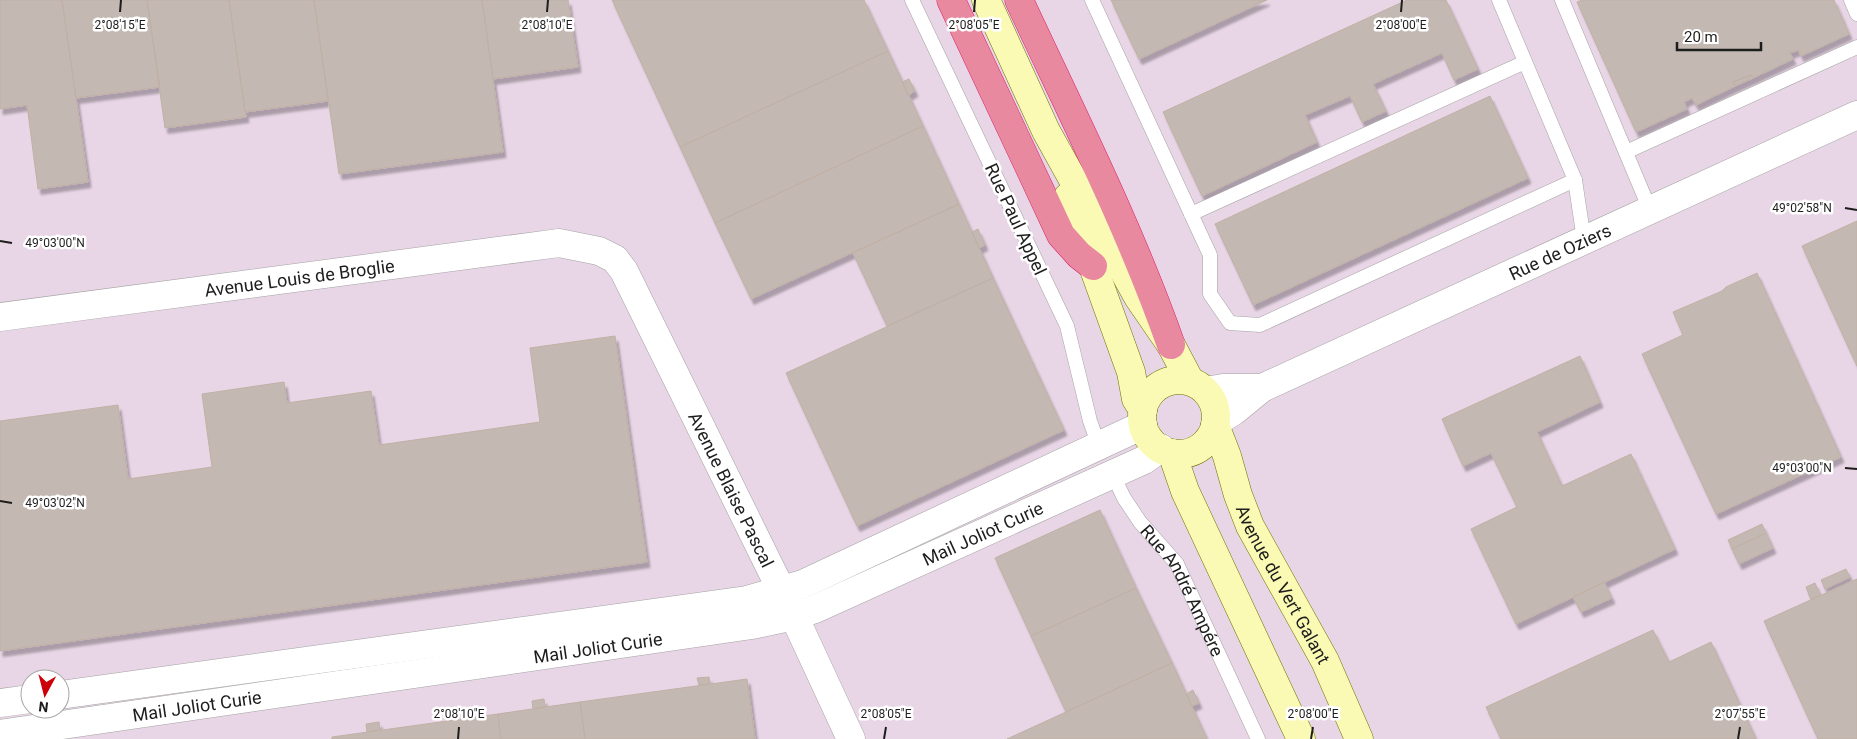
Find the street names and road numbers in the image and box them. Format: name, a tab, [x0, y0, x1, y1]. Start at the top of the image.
street label: Rue Paul Appel	[981, 160, 1051, 278]
street label: Rue de Oziers	[1505, 219, 1614, 284]
street label: Avenue Louis de Broglie	[203, 254, 396, 300]
street label: Avenue Blaise Pascal	[685, 408, 779, 570]
street label: Mail Joliot Curie	[919, 497, 1046, 569]
street label: Avenue du Vert Galant	[1232, 502, 1335, 667]
street label: Rue André Ampére	[1137, 520, 1229, 659]
street label: Mail Joliot Curie	[532, 628, 664, 667]
street label: Mail Joliot Curie	[131, 686, 263, 725]

